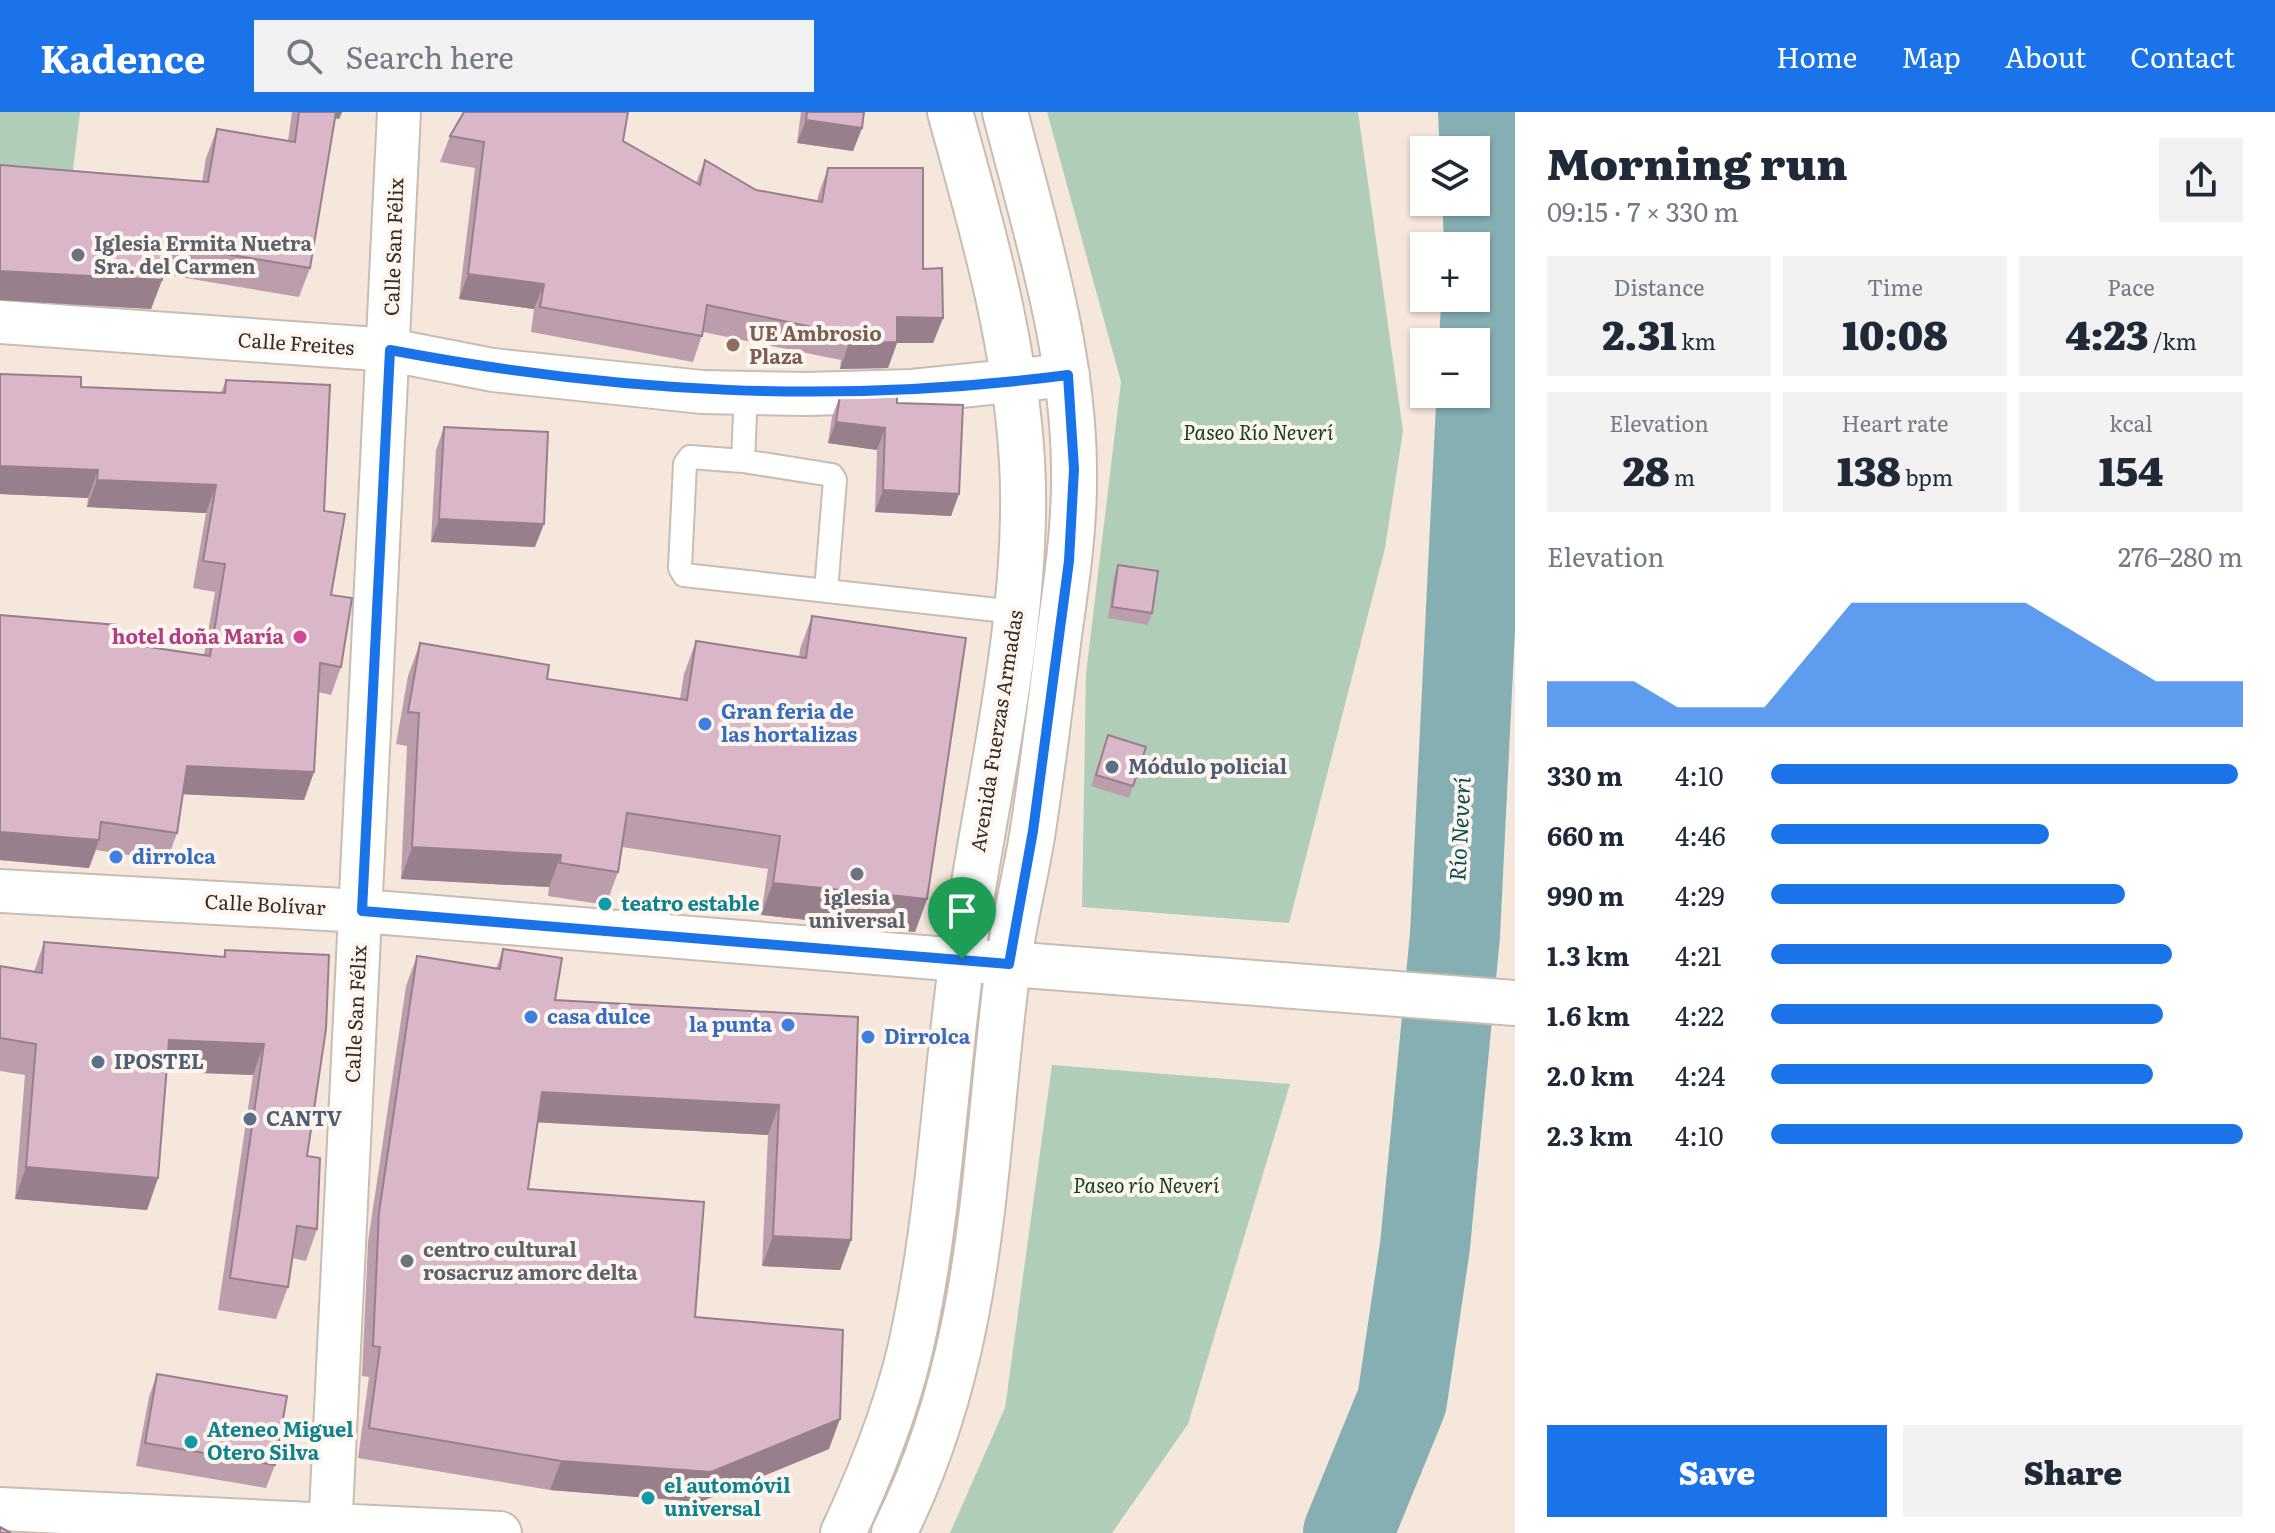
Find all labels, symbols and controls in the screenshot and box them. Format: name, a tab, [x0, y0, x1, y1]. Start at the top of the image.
search box	[254, 20, 814, 92]
text: Kadence	[40, 28, 206, 85]
icon: search	[282, 34, 326, 78]
text: Search here	[346, 34, 514, 78]
text: Home	[1776, 35, 1857, 77]
text: Map	[1901, 35, 1961, 77]
text: About	[2005, 35, 2086, 77]
text: Contact	[2130, 35, 2235, 77]
text: Morning run	[1547, 128, 1848, 194]
map controls	[1410, 136, 1490, 408]
button: layers	[1410, 136, 1490, 216]
button: share	[2159, 138, 2243, 222]
street label: Calle San Félix	[375, 177, 409, 316]
text: 09:15 · 7 × 330 m	[1547, 191, 1739, 230]
place label: Iglesia Ermita Nuetra Sra. del Carmen	[94, 227, 312, 280]
button: +	[1410, 232, 1490, 312]
marker: Iglesia Ermita Nuetra Sra. del Carmen	[69, 246, 87, 264]
text: Distance	[1614, 270, 1704, 303]
text: Time	[1867, 270, 1923, 303]
text: Pace	[2107, 270, 2155, 303]
text: 2.31	[1602, 303, 1677, 362]
text: 10:08	[1842, 303, 1948, 362]
text: 4:23	[2065, 303, 2148, 362]
place label: UE Ambrosio Plaza	[749, 317, 882, 370]
street label: Calle Freites	[237, 323, 355, 361]
text: km	[1677, 324, 1716, 357]
text: /km	[2148, 324, 2197, 357]
button: −	[1410, 328, 1490, 408]
marker: UE Ambrosio Plaza	[724, 336, 742, 354]
text: Elevation	[1609, 406, 1709, 439]
text: Heart rate	[1842, 406, 1948, 439]
text: kcal	[2109, 406, 2153, 439]
park label: Paseo Río Neverí	[1183, 416, 1333, 446]
text: 28	[1623, 439, 1669, 498]
text: 138	[1837, 439, 1901, 498]
text: 154	[2099, 439, 2163, 498]
text: m	[1669, 460, 1695, 493]
text: bpm	[1901, 460, 1953, 493]
text: Elevation	[1547, 536, 1665, 575]
text: 276–280 m	[2118, 536, 2243, 575]
street label: Avenida Fuerzas Armadas	[961, 608, 1029, 854]
place label: hotel doña María	[112, 620, 284, 650]
marker: hotel doña María	[291, 628, 309, 646]
place label: Gran feria de las hortalizas	[721, 695, 857, 748]
marker: Gran feria de las hortalizas	[696, 715, 714, 733]
place label: Módulo policial	[1128, 750, 1287, 780]
text: 330 m	[1547, 755, 1623, 794]
text: 4:10	[1675, 755, 1724, 794]
marker: Módulo policial	[1103, 758, 1121, 776]
water label: Río Neverí	[1439, 776, 1478, 882]
text: 660 m	[1547, 815, 1625, 854]
text: 4:46	[1675, 815, 1726, 854]
place label: dirrolca	[132, 840, 216, 870]
marker: dirrolca	[107, 848, 125, 866]
marker: iglesia universal	[848, 865, 866, 883]
text: 990 m	[1547, 875, 1624, 914]
text: 4:29	[1675, 875, 1725, 914]
pin	[928, 877, 996, 959]
place label: iglesia universal	[809, 881, 905, 934]
street label: Calle Bolívar	[204, 885, 327, 921]
place label: teatro estable	[621, 887, 759, 917]
icon: arrive	[940, 889, 984, 933]
marker: teatro estable	[596, 895, 614, 913]
text: 1.3 km	[1547, 935, 1629, 974]
text: 4:21	[1675, 935, 1722, 974]
street label: Calle San Félix	[335, 944, 373, 1084]
text: 1.6 km	[1547, 995, 1630, 1034]
text: 4:22	[1675, 995, 1724, 1034]
place label: casa dulce	[547, 1000, 651, 1030]
marker: casa dulce	[522, 1008, 540, 1026]
place label: la punta	[689, 1008, 772, 1038]
marker: la punta	[779, 1016, 797, 1034]
place label: Dirrolca	[884, 1020, 971, 1050]
marker: Dirrolca	[859, 1028, 877, 1046]
place label: IPOSTEL	[114, 1045, 204, 1075]
marker: IPOSTEL	[89, 1053, 107, 1071]
text: 2.0 km	[1547, 1055, 1634, 1094]
text: 4:24	[1675, 1055, 1725, 1094]
place label: CANTV	[266, 1102, 342, 1132]
marker: CANTV	[241, 1110, 259, 1128]
text: 2.3 km	[1547, 1115, 1633, 1154]
text: 4:10	[1675, 1115, 1724, 1154]
park label: Paseo río Neverí	[1073, 1169, 1219, 1199]
place label: centro cultural rosacruz amorc delta	[423, 1233, 638, 1286]
marker: centro cultural rosacruz amorc delta	[398, 1252, 416, 1270]
place label: Ateneo Miguel Otero Silva	[207, 1413, 354, 1466]
button: Save	[1547, 1425, 1887, 1517]
button: Share	[1903, 1425, 2243, 1517]
marker: Ateneo Miguel Otero Silva	[182, 1433, 200, 1451]
place label: el automóvil universal	[664, 1469, 790, 1522]
marker: el automóvil universal	[639, 1489, 657, 1507]

